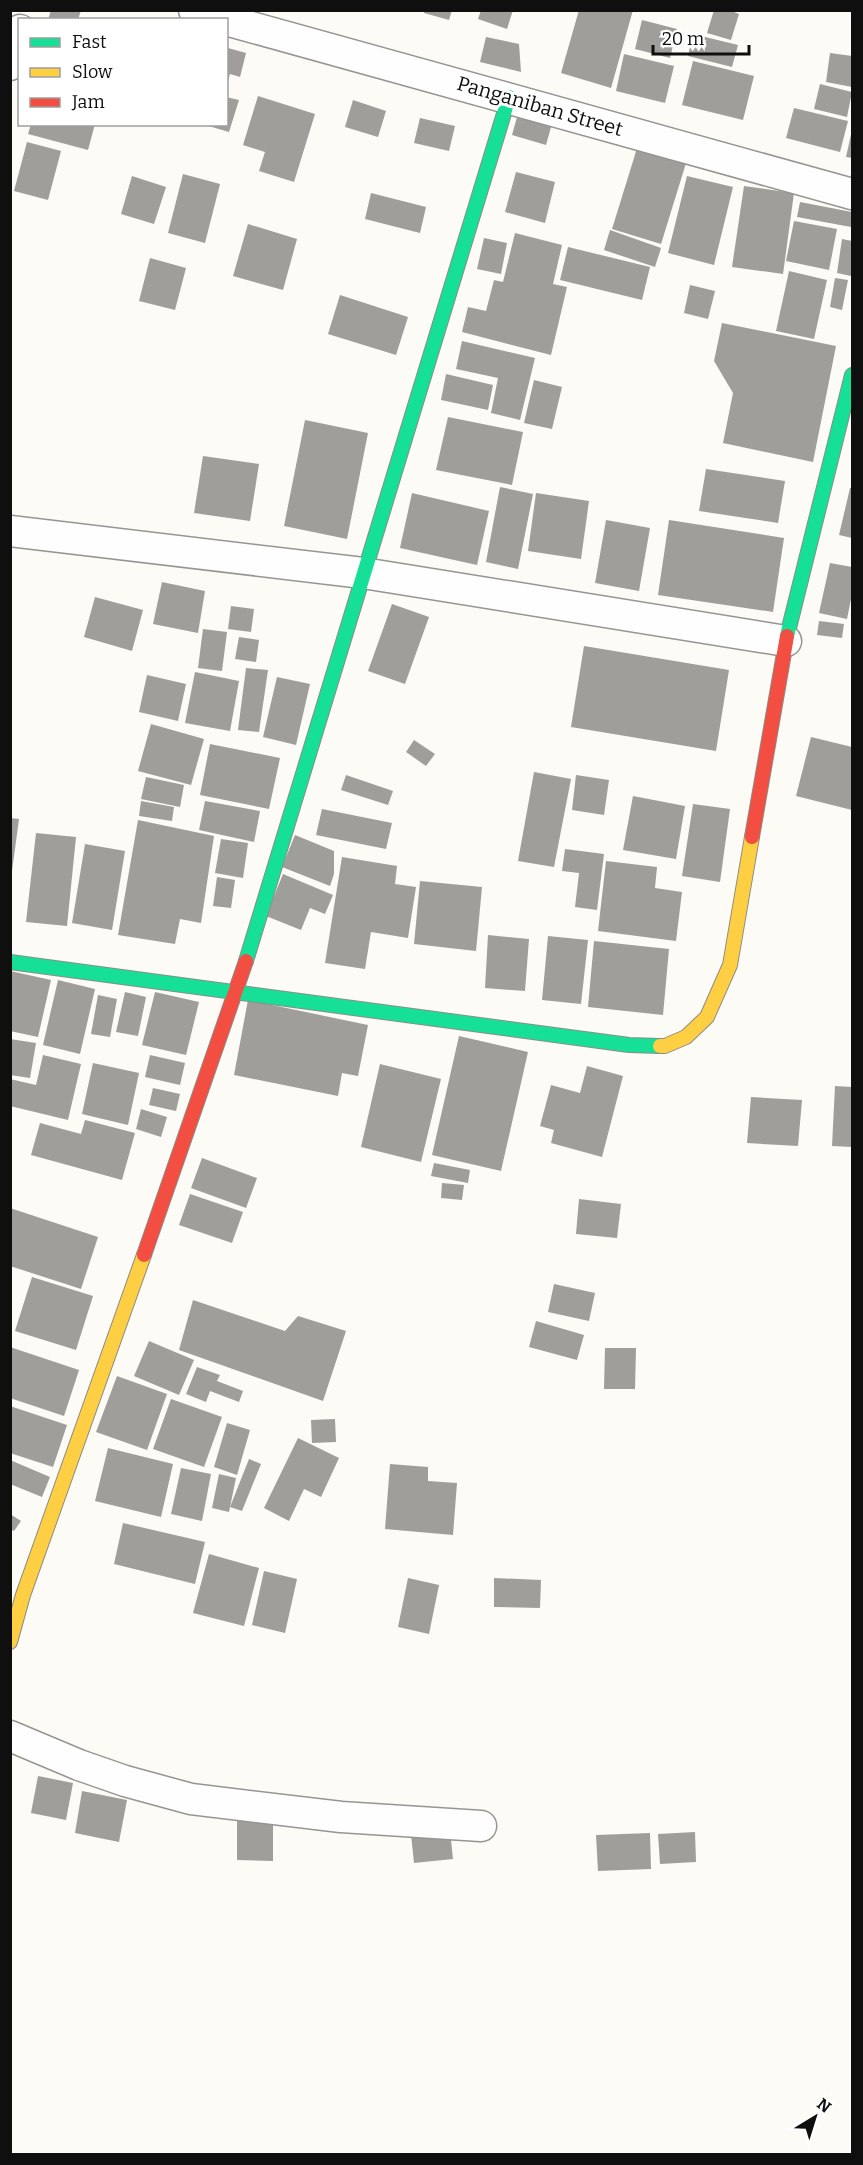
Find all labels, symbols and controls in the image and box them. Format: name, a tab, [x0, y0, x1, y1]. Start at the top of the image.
legend	[18, 18, 228, 126]
scale bar	[653, 18, 749, 56]
text: 20 m	[662, 28, 704, 50]
text: Fast	[72, 31, 107, 53]
text: Slow	[72, 61, 113, 83]
street label: Panganiban Street	[454, 71, 626, 141]
text: Jam	[71, 91, 105, 113]
north arrow	[785, 2087, 845, 2147]
text: N	[813, 2094, 835, 2117]

